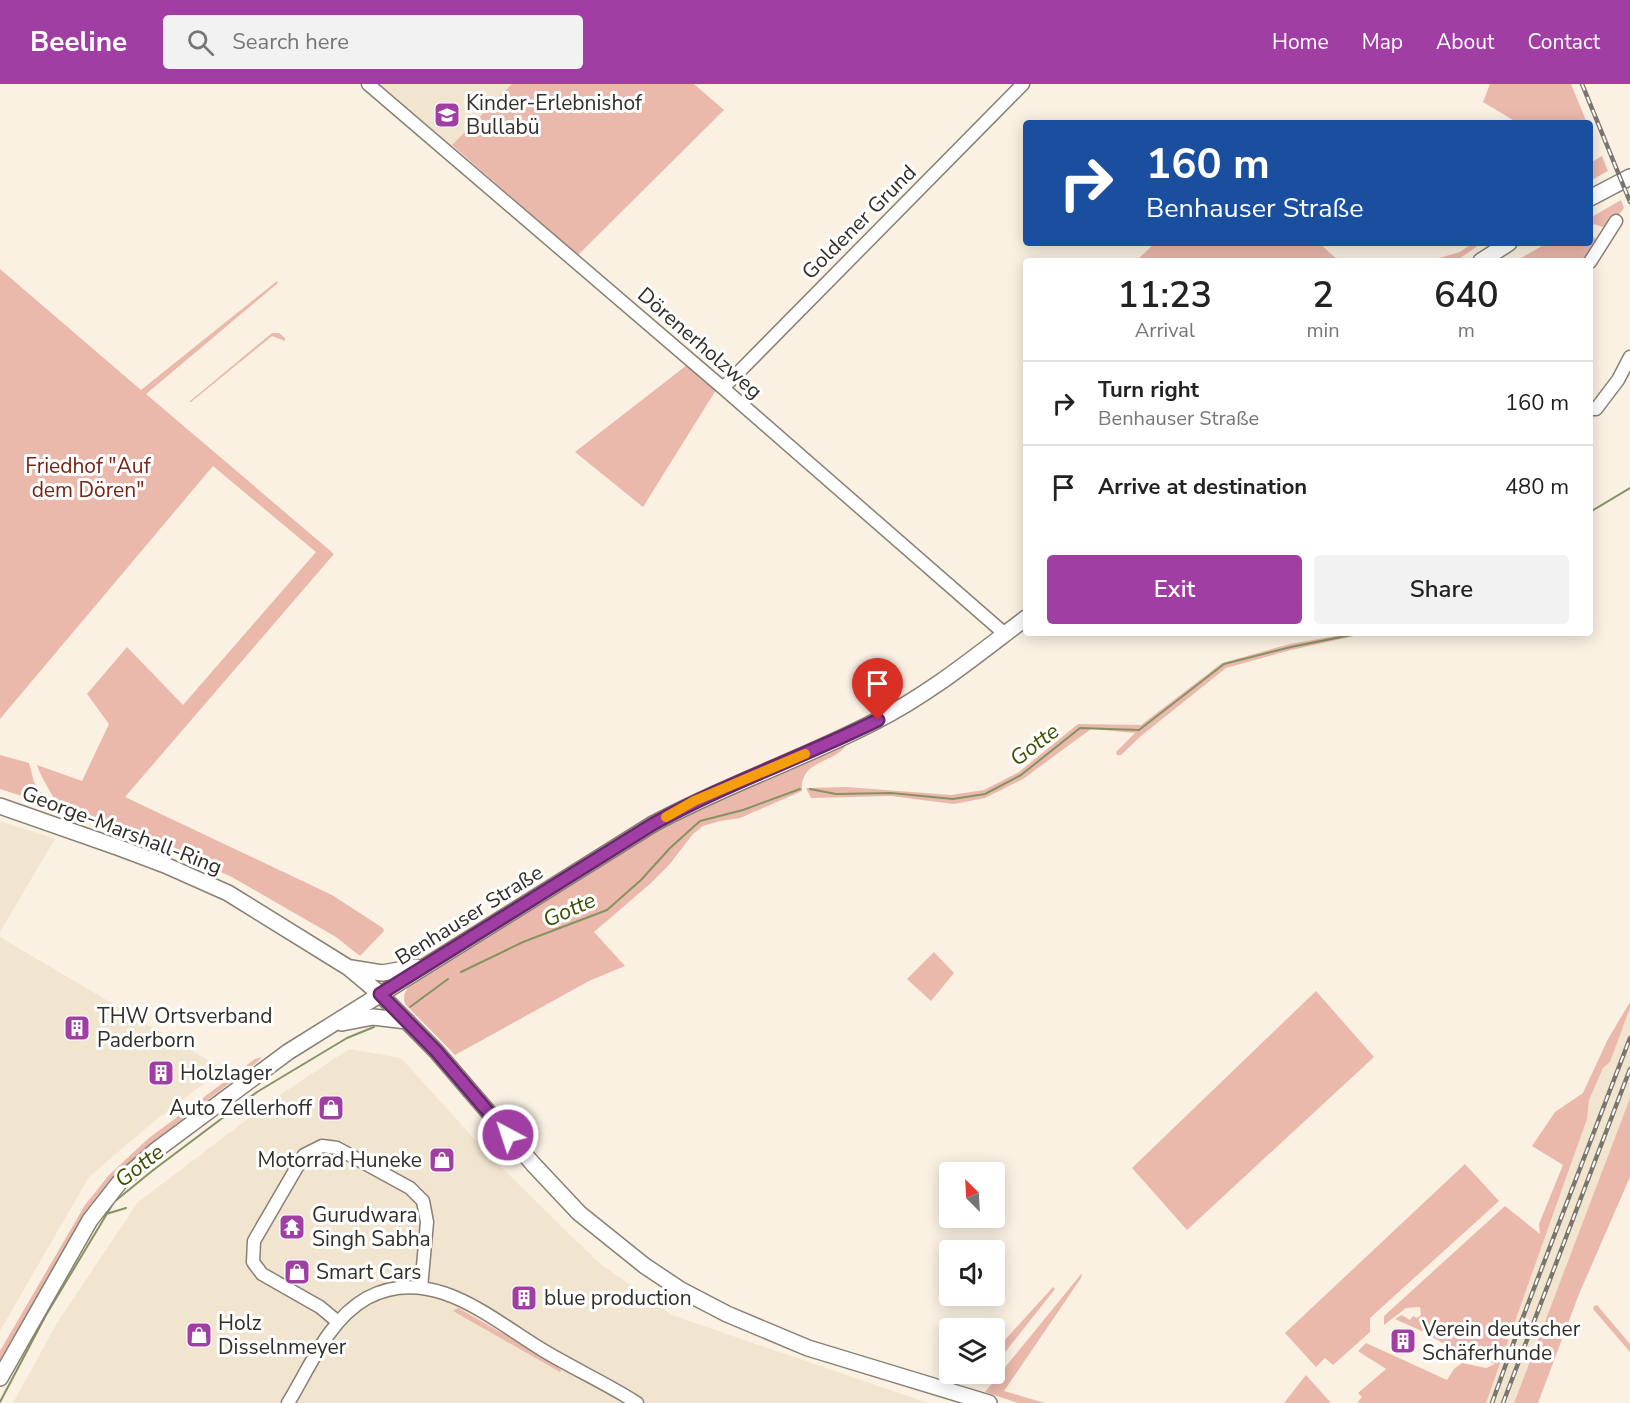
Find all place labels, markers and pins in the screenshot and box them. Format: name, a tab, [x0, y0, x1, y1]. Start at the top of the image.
place label: Kinder-Erlebnishof Bullabü	[466, 89, 643, 141]
school or university icon: Kinder-Erlebnishof Bullabü	[432, 100, 462, 130]
pin	[852, 658, 903, 720]
place label: THW Ortsverband Paderborn	[97, 1002, 272, 1054]
building icon: THW Ortsverband Paderborn	[62, 1013, 92, 1043]
building icon: Holzlager	[146, 1058, 176, 1088]
place label: Holzlager	[180, 1059, 272, 1087]
shop icon: Auto Zellerhoff	[316, 1093, 346, 1123]
place label: Auto Zellerhoff	[169, 1094, 313, 1122]
shop icon: Motorrad Huneke	[427, 1145, 457, 1175]
place label: Motorrad Huneke	[258, 1146, 422, 1174]
place label: Gurudwara Singh Sabha	[312, 1201, 431, 1253]
temple icon: Gurudwara Singh Sabha	[277, 1212, 307, 1242]
shop icon: Smart Cars	[282, 1257, 312, 1287]
place label: Smart Cars	[316, 1258, 421, 1286]
building icon: blue production	[509, 1283, 539, 1313]
place label: blue production	[544, 1284, 692, 1312]
place label: Holz Disselnmeyer	[218, 1309, 347, 1361]
place label: Verein deutscher Schäferhunde	[1421, 1315, 1581, 1367]
shop icon: Holz Disselnmeyer	[184, 1320, 214, 1350]
building icon: Verein deutscher Schäferhunde	[1388, 1326, 1418, 1356]

